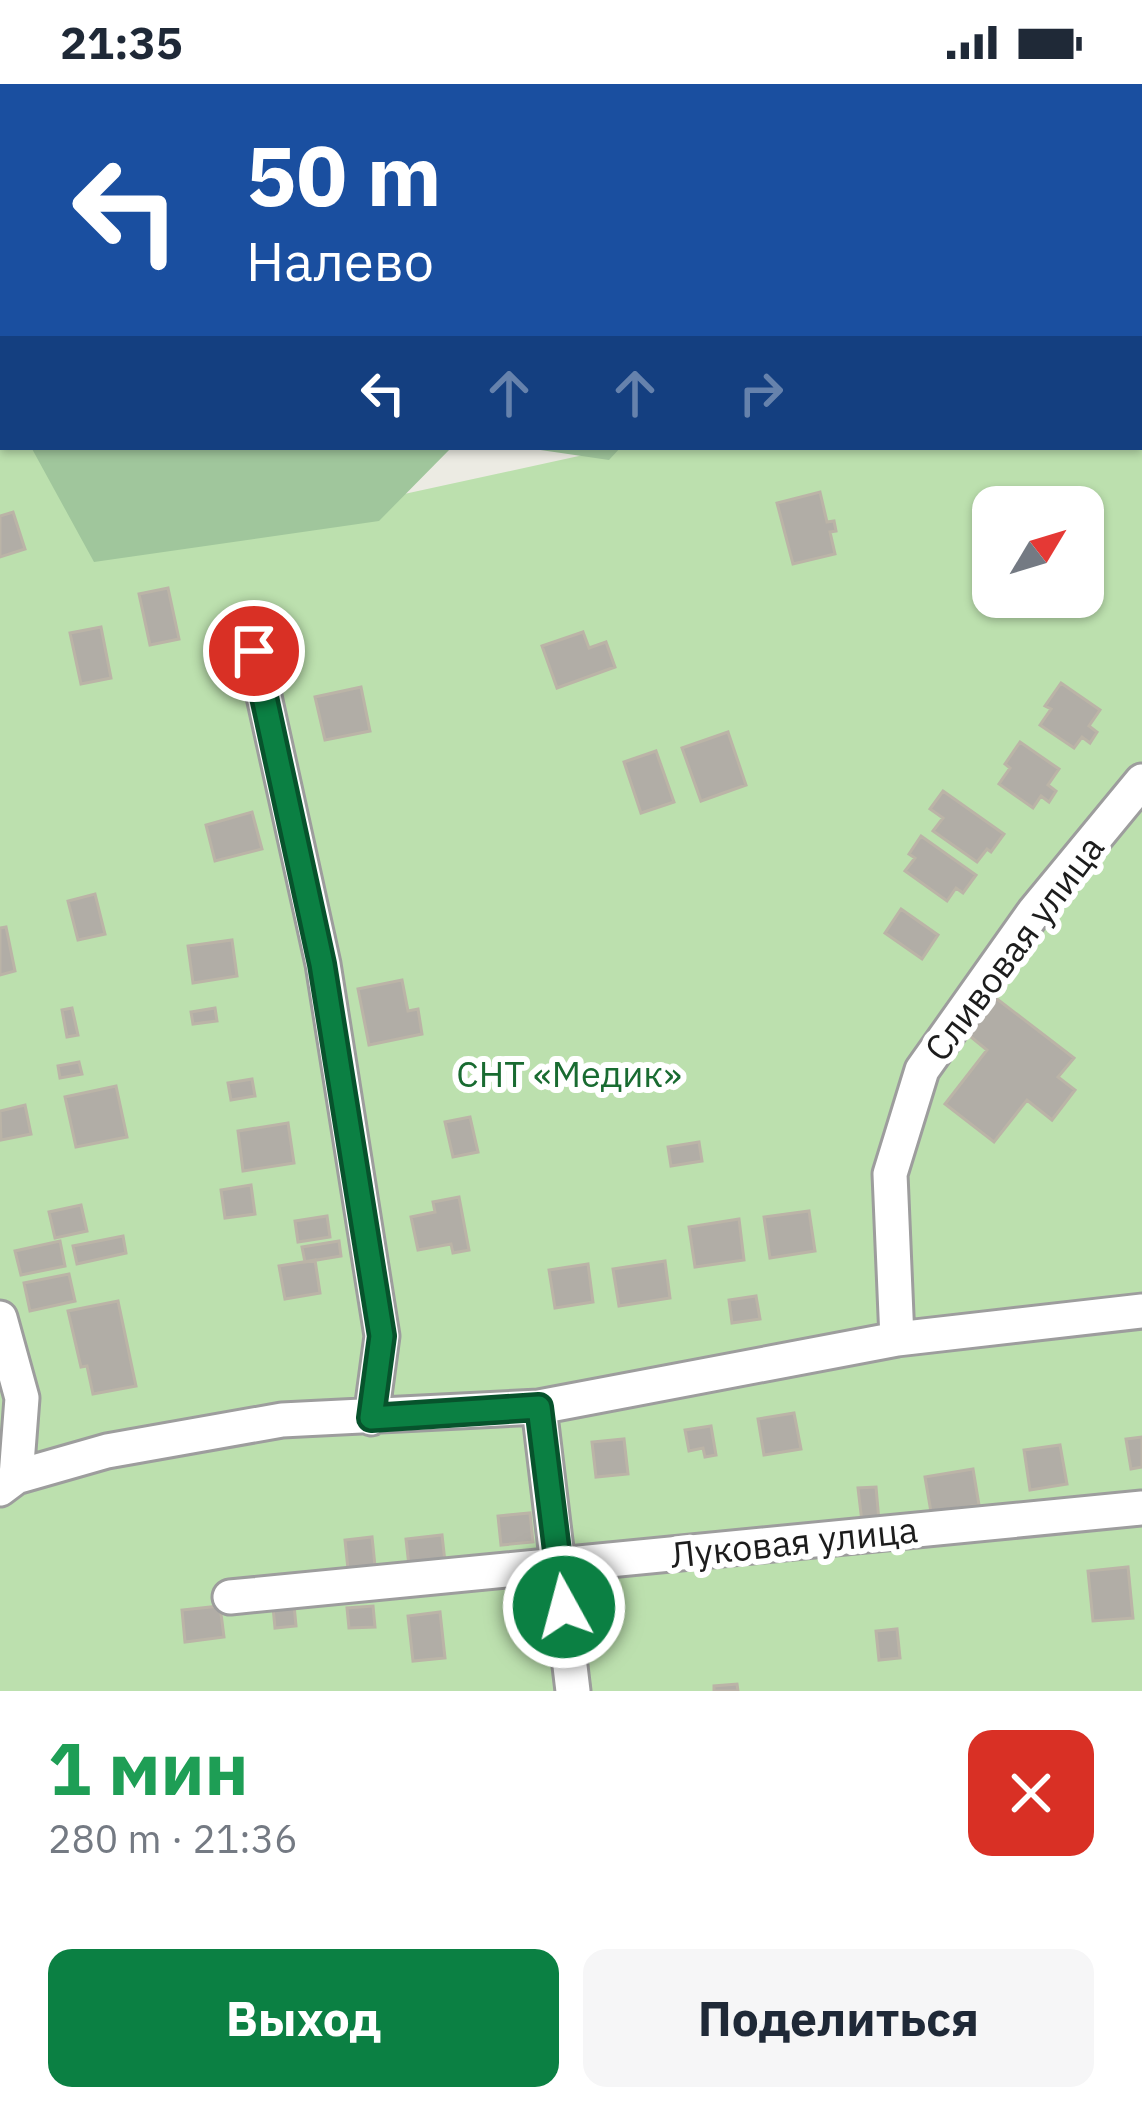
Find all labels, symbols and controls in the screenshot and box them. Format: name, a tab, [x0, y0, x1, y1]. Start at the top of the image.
text: 21:35	[60, 13, 183, 71]
text: 50 m	[246, 120, 442, 229]
icon: left	[48, 132, 204, 288]
text: Налево	[246, 226, 434, 296]
icon: left	[350, 360, 416, 426]
icon: ahead	[476, 360, 542, 426]
icon: ahead	[602, 360, 668, 426]
icon: right	[728, 360, 794, 426]
north arrow	[972, 486, 1104, 618]
map controls	[972, 486, 1104, 618]
pin	[203, 600, 305, 702]
icon: arrive	[221, 618, 287, 684]
street label: Сливовая улица	[913, 825, 1114, 1070]
park label: СНТ «Медик»	[456, 1050, 682, 1097]
street label: Луковая улица	[668, 1505, 920, 1578]
position arrow	[501, 1544, 627, 1670]
text: 1 мин	[48, 1721, 249, 1815]
button: close	[968, 1730, 1094, 1856]
text: 280 m · 21:36	[48, 1813, 298, 1864]
button: Выход	[48, 1949, 559, 2087]
button: Поделиться	[583, 1949, 1094, 2087]

